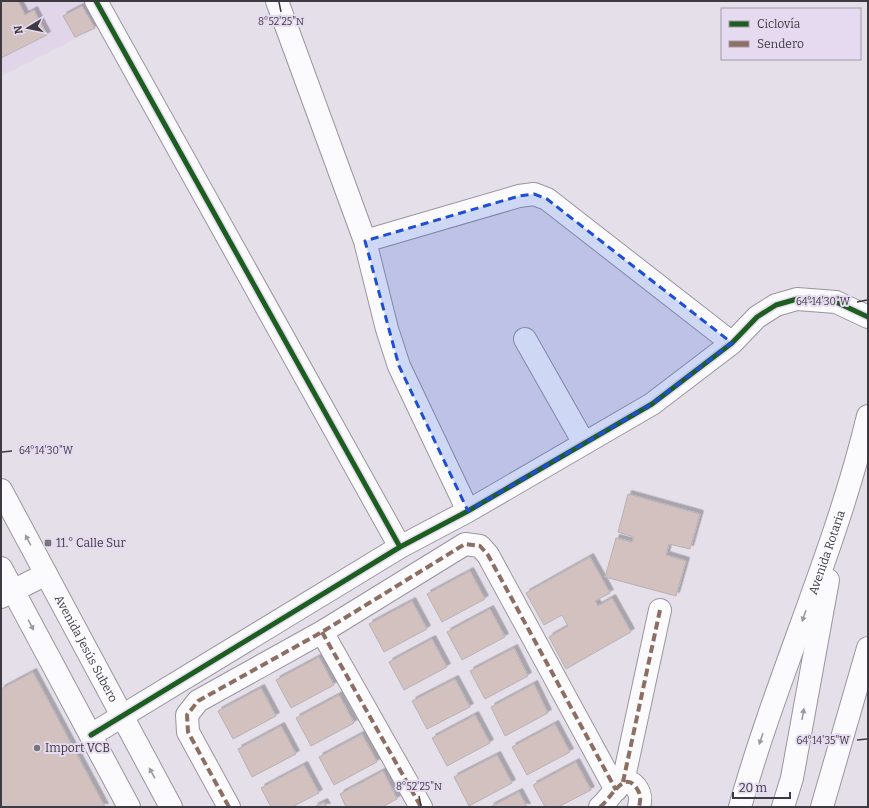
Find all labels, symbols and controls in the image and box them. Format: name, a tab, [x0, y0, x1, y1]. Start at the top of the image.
north arrow	[8, 8, 48, 48]
legend	[721, 8, 861, 60]
text: 8°52'25"N	[258, 16, 304, 28]
text: Ciclovía	[757, 17, 801, 31]
text: N	[11, 24, 26, 35]
text: Sendero	[757, 37, 804, 51]
text: 64°14'30"W	[796, 296, 851, 308]
text: 64°14'30"W	[19, 445, 74, 457]
street label: Avenida Rotaria	[806, 508, 848, 597]
one-way arrow	[24, 534, 31, 545]
place label: 11.° Calle Sur	[56, 536, 126, 550]
marker: 11.° Calle Sur	[43, 538, 53, 548]
street label: Avenida Jesús Subero	[52, 593, 121, 705]
one-way arrow	[801, 611, 807, 623]
one-way arrow	[28, 619, 35, 631]
one-way arrow	[801, 708, 807, 720]
one-way arrow	[757, 733, 763, 745]
text: 64°14'35"W	[796, 735, 850, 747]
place label: Import VCB	[45, 741, 110, 755]
marker: Import VCB	[32, 743, 42, 753]
one-way arrow	[149, 767, 155, 779]
scale bar	[733, 774, 790, 800]
text: 8°52'25"N	[396, 781, 442, 793]
text: 20 m	[739, 781, 768, 795]

